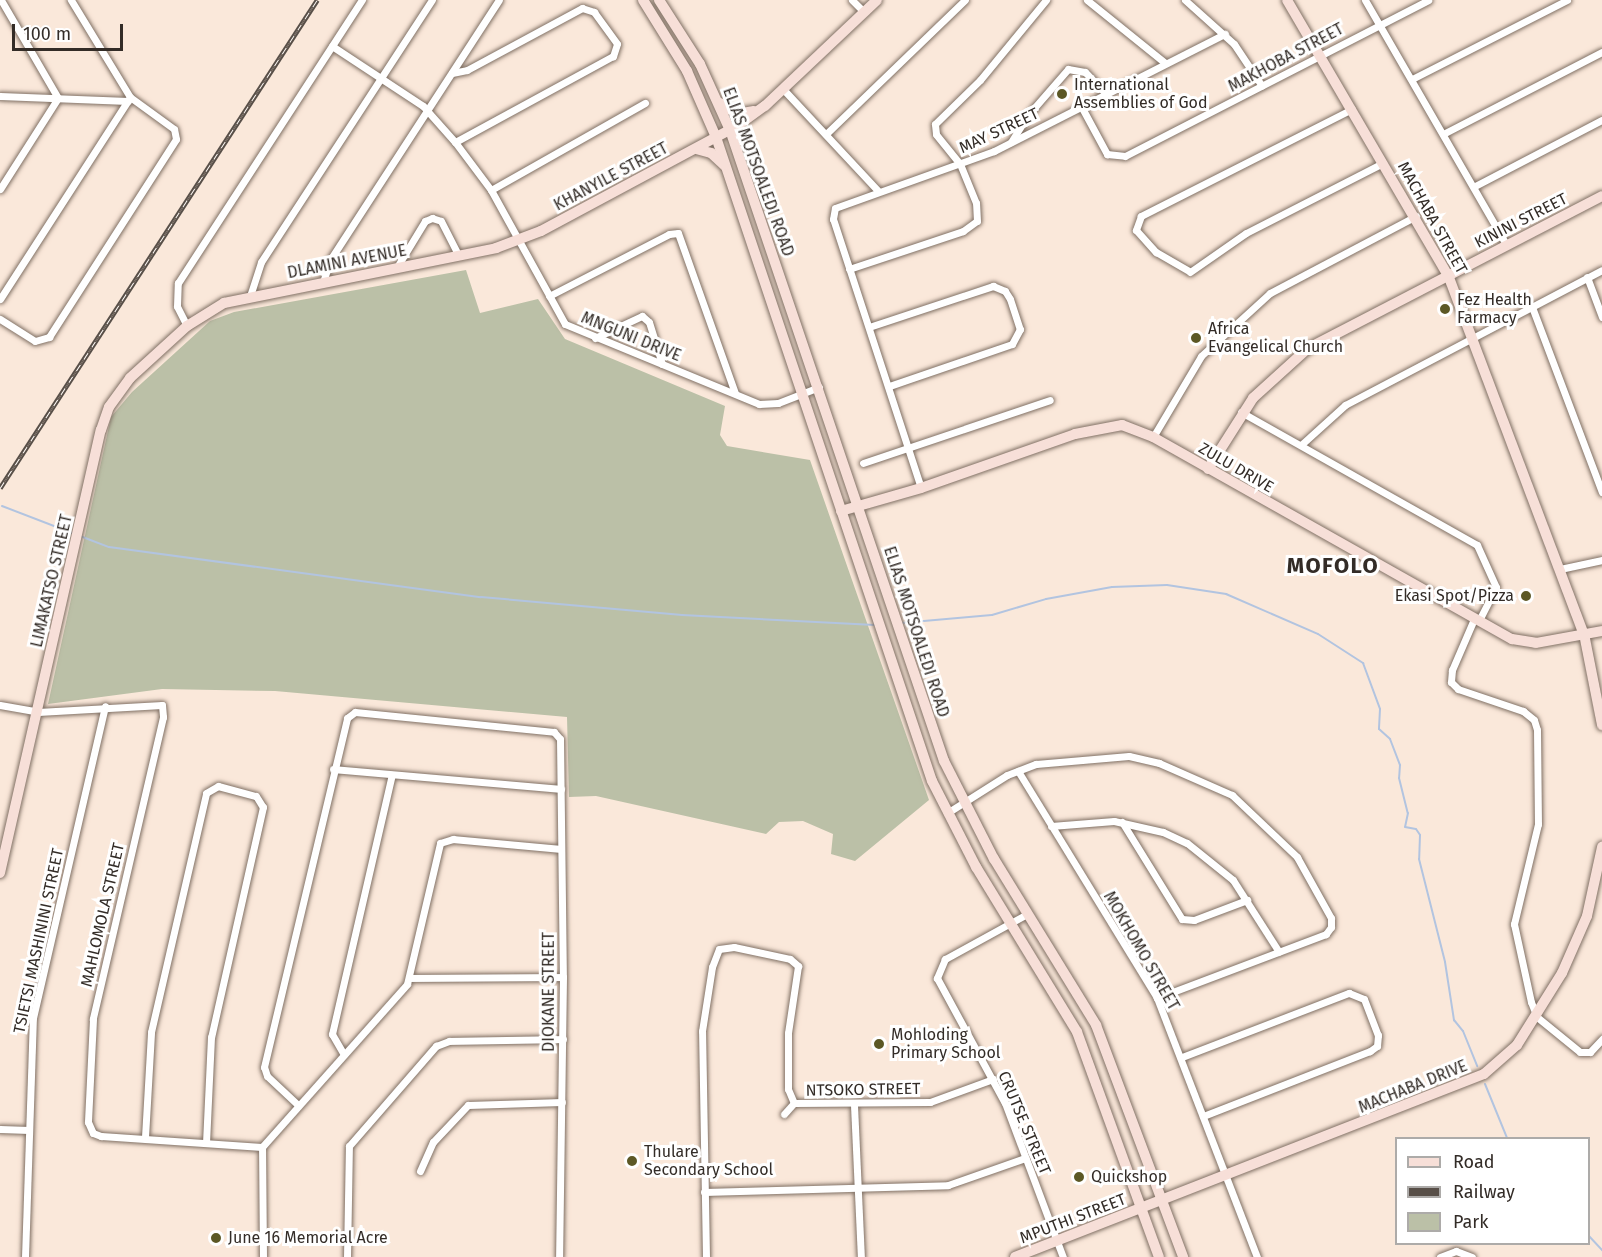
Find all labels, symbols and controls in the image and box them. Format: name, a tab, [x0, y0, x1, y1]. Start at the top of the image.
scale bar	[15, 12, 126, 50]
street label: MAKHOBA STREET	[1225, 20, 1347, 96]
text: 100 m	[23, 23, 71, 45]
place label: International Assemblies of God	[1074, 75, 1207, 113]
street label: ELIAS MOTSOALEDI ROAD	[718, 85, 798, 259]
marker: International Assemblies of God	[1055, 87, 1069, 101]
street label: MAY STREET	[956, 104, 1042, 158]
street label: KHANYILE STREET	[551, 139, 671, 215]
street label: MACHABA STREET	[1393, 159, 1471, 277]
street label: KININI STREET	[1471, 189, 1571, 253]
street label: DLAMINI AVENUE	[286, 241, 408, 283]
place label: Fez Health Farmacy	[1457, 290, 1532, 328]
marker: Fez Health Farmacy	[1438, 302, 1452, 316]
street label: MNGUNI DRIVE	[578, 308, 684, 366]
place label: Africa Evangelical Church	[1208, 319, 1343, 357]
marker: Africa Evangelical Church	[1189, 331, 1203, 345]
street label: ZULU DRIVE	[1195, 439, 1277, 497]
street label: LIMAKATSO STREET	[27, 513, 77, 649]
street label: ELIAS MOTSOALEDI ROAD	[879, 544, 953, 720]
district label: MOFOLO	[1287, 553, 1379, 579]
place label: Ekasi Spot/Pizza	[1395, 586, 1514, 606]
marker: Ekasi Spot/Pizza	[1519, 589, 1533, 603]
street label: MAHLOMOLA STREET	[77, 841, 129, 989]
street label: TSIETSI MASHININI STREET	[10, 847, 68, 1035]
street label: MOKHOMO STREET	[1099, 888, 1183, 1014]
street label: DIOKANE STREET	[539, 932, 559, 1052]
place label: Mohloding Primary School	[891, 1025, 1000, 1063]
marker: Mohloding Primary School	[872, 1037, 886, 1051]
street label: MACHABA DRIVE	[1356, 1056, 1470, 1118]
street label: CRUTSE STREET	[994, 1068, 1054, 1178]
street label: NTSOKO STREET	[805, 1079, 921, 1101]
legend	[1395, 1137, 1590, 1245]
place label: Thulare Secondary School	[644, 1142, 773, 1180]
text: Road	[1453, 1151, 1495, 1173]
marker: Thulare Secondary School	[625, 1154, 639, 1168]
place label: Quickshop	[1091, 1167, 1167, 1187]
marker: Quickshop	[1072, 1170, 1086, 1184]
text: Railway	[1453, 1181, 1515, 1203]
street label: MPUTHI STREET	[1017, 1190, 1129, 1248]
text: Park	[1453, 1211, 1488, 1233]
place label: June 16 Memorial Acre	[228, 1228, 388, 1248]
marker: June 16 Memorial Acre	[209, 1231, 223, 1245]

